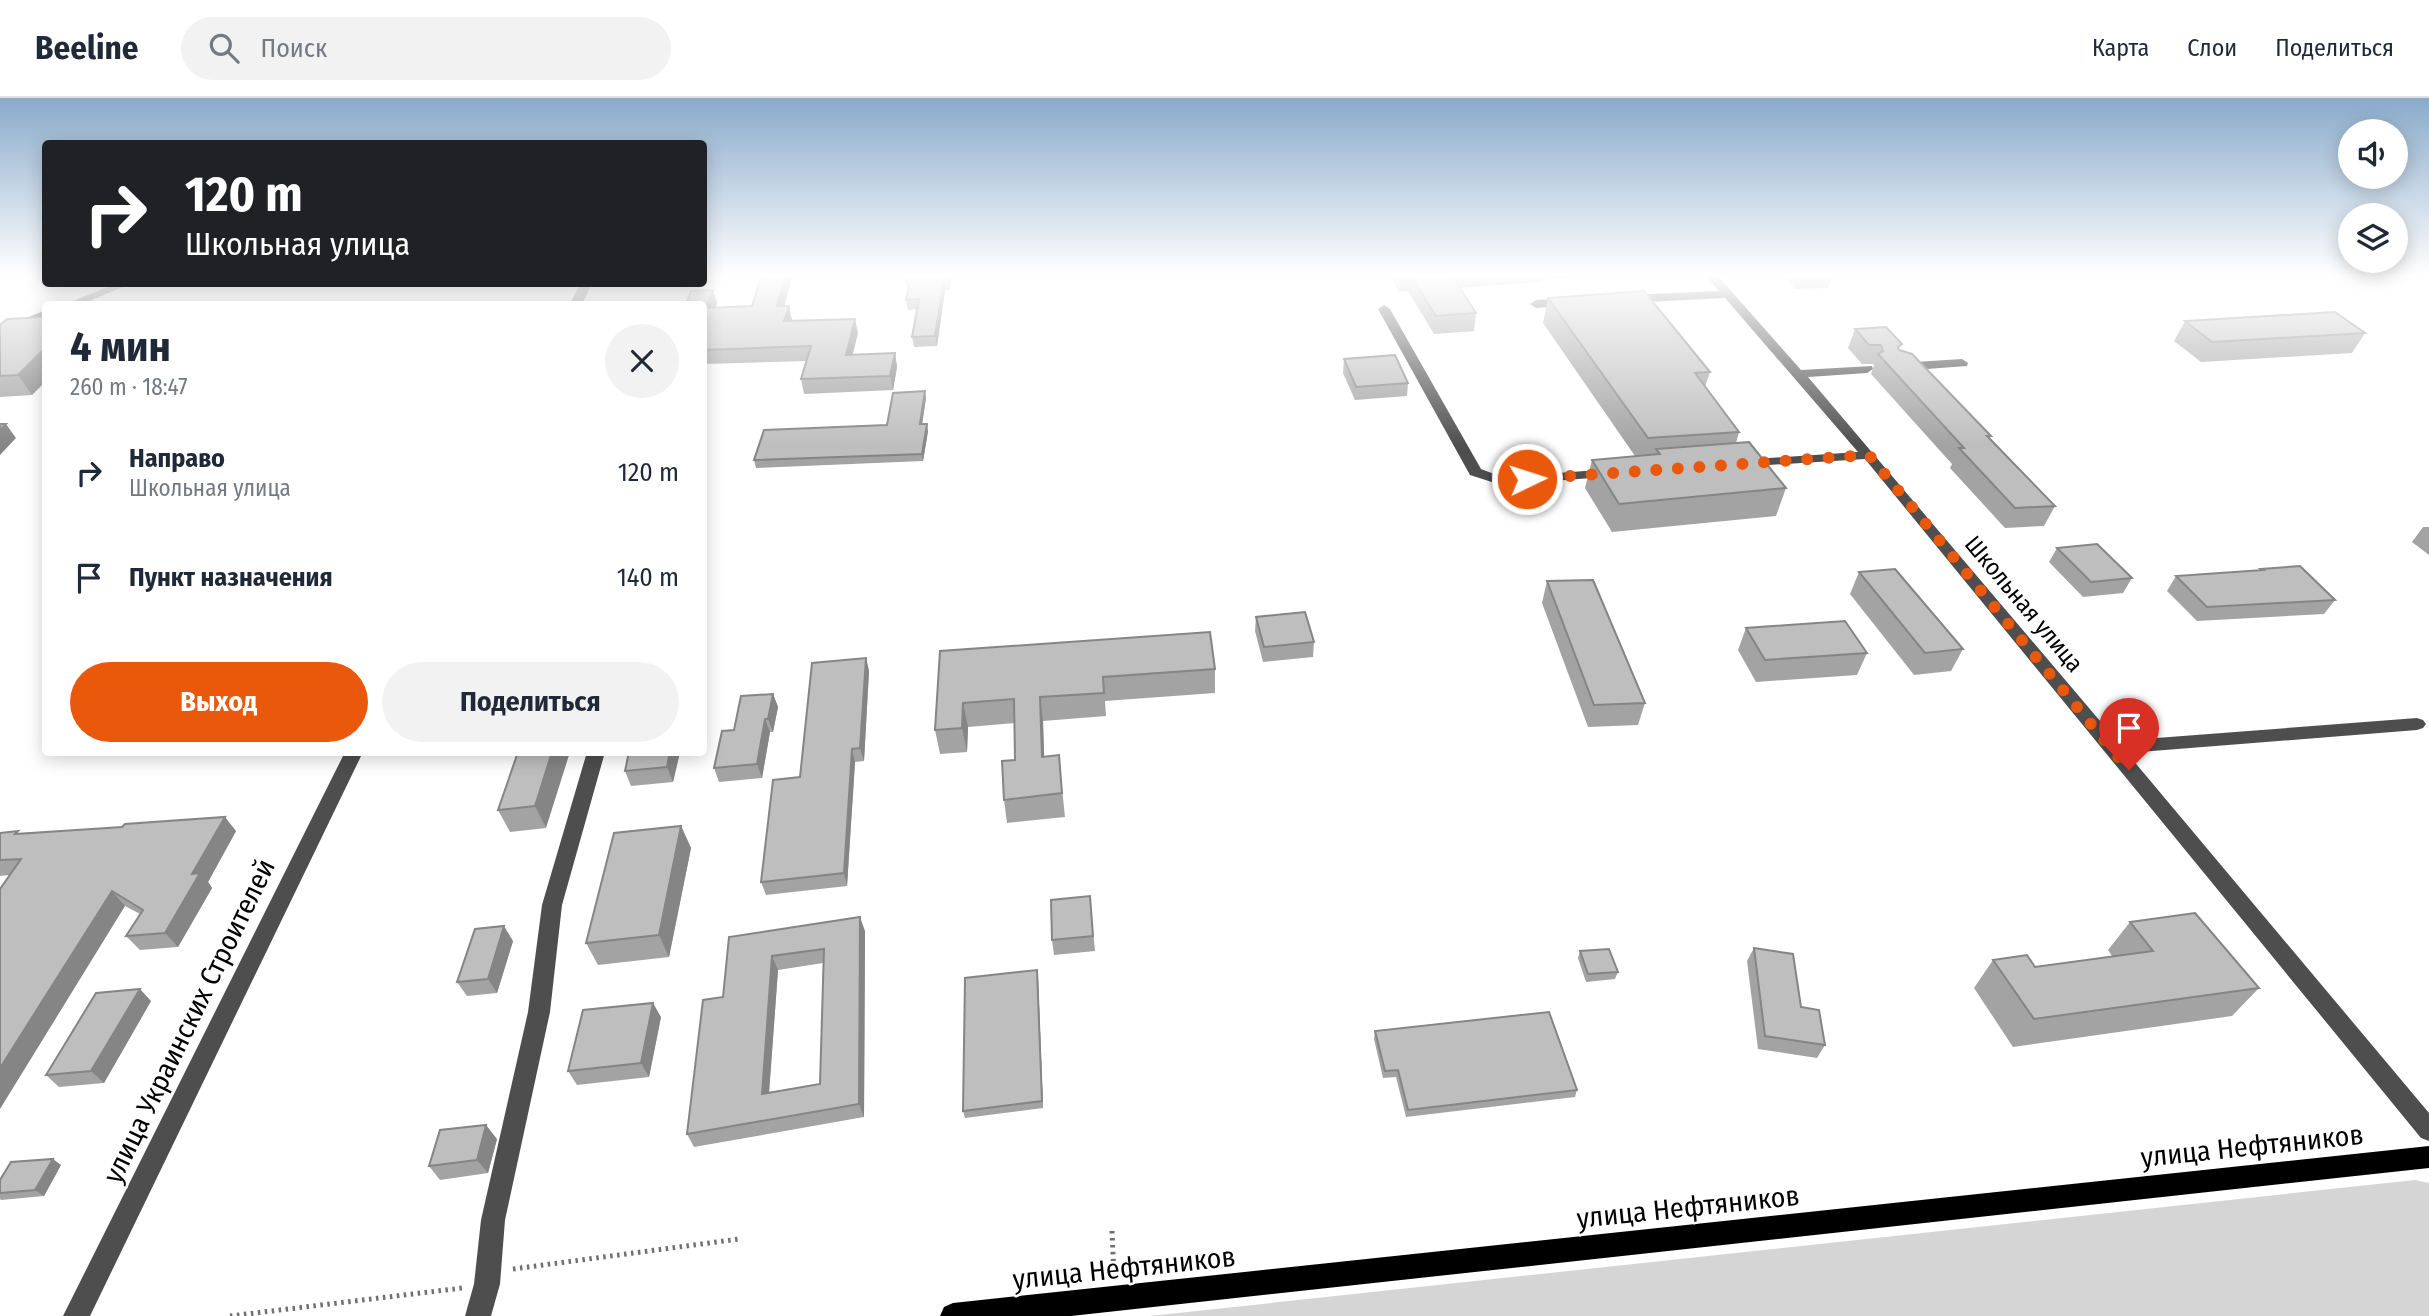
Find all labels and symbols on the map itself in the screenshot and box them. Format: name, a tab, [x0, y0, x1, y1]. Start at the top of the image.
position arrow	[1490, 442, 1564, 516]
street label: Школьная улица	[1959, 530, 2089, 678]
pin	[2099, 698, 2159, 770]
street label: улица Украинских Строителей	[96, 854, 282, 1188]
street label: улица Нефтяников	[2139, 1118, 2365, 1174]
street label: улица Нефтяников	[1575, 1179, 1801, 1235]
street label: улица Нефтяников	[1011, 1240, 1237, 1296]

